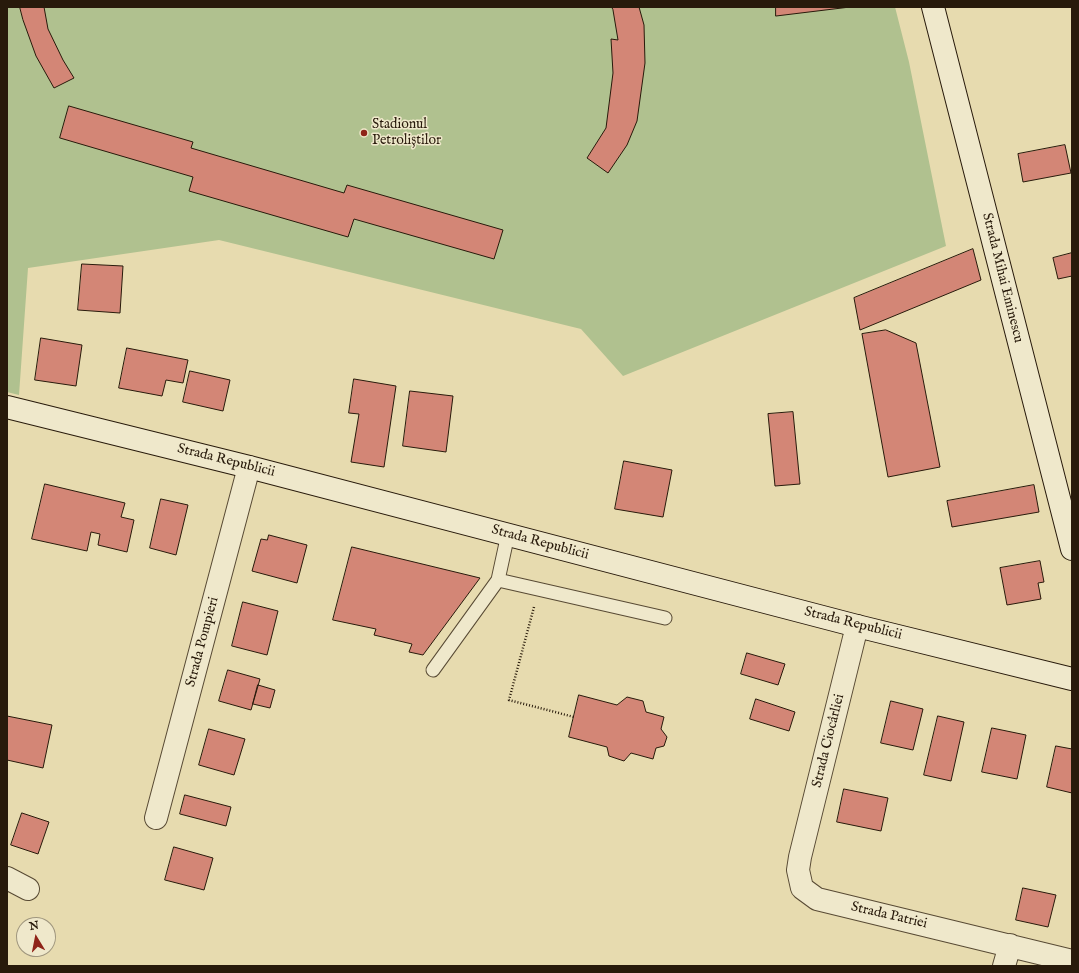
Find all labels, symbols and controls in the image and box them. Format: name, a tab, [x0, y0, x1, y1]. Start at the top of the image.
place label: Stadionul Petroliștilor	[372, 117, 441, 150]
marker: Stadionul Petroliștilor	[359, 128, 369, 138]
street label: Strada Mihai Eminescu	[978, 211, 1026, 345]
street label: Strada Republicii	[175, 441, 277, 481]
street label: Strada Republicii	[490, 522, 590, 564]
street label: Strada Pompieri	[183, 595, 223, 689]
street label: Strada Republicii	[802, 604, 904, 644]
street label: Strada Ciocârliei	[809, 692, 849, 790]
street label: Strada Patriei	[849, 899, 929, 933]
north arrow	[16, 917, 56, 957]
text: N	[28, 918, 40, 934]

